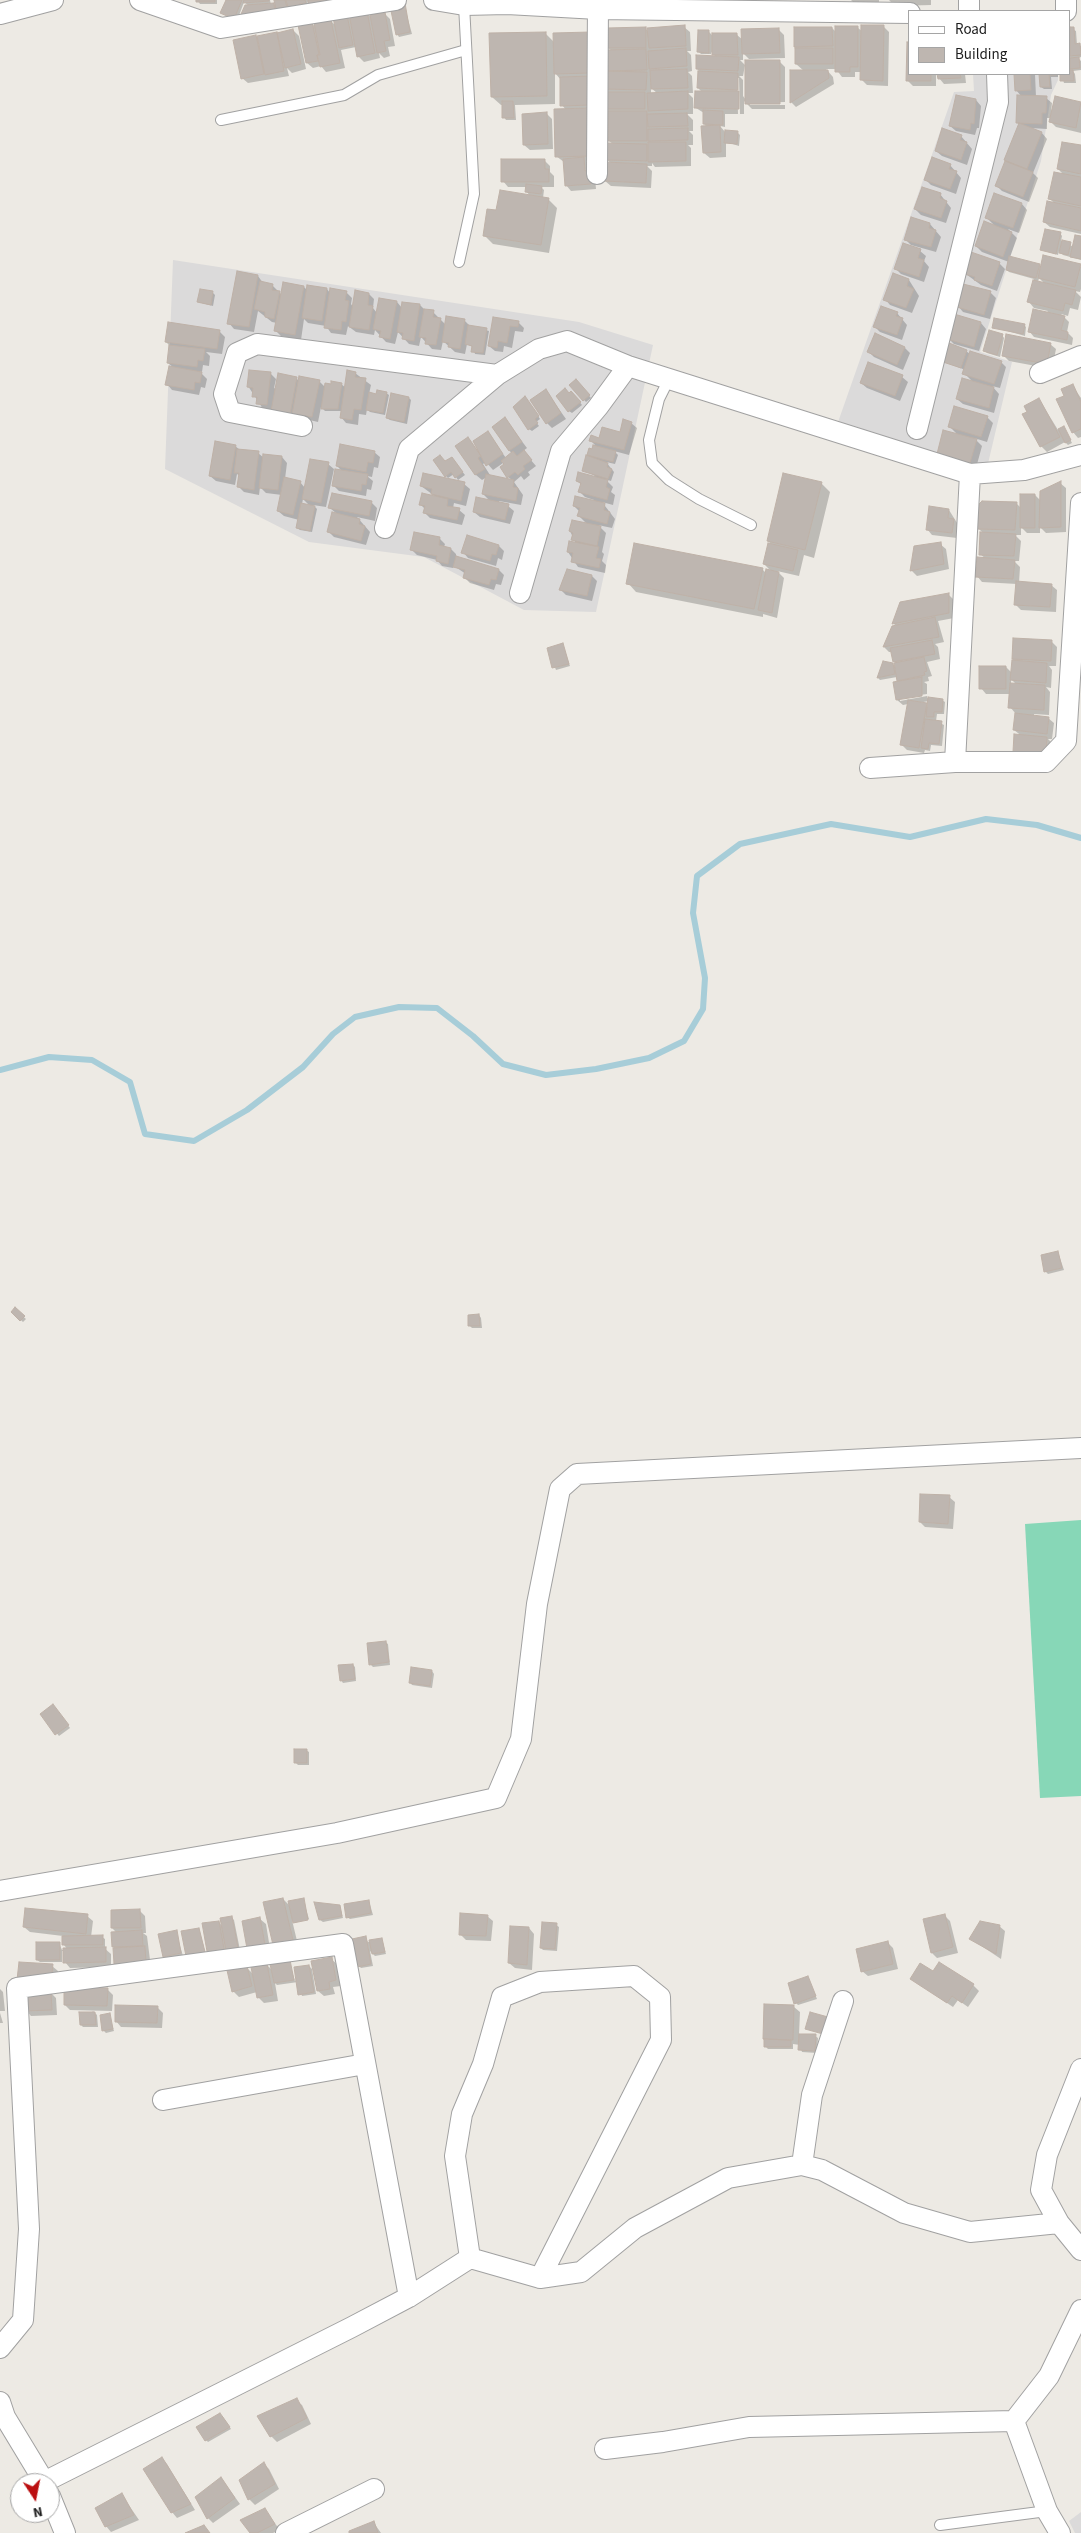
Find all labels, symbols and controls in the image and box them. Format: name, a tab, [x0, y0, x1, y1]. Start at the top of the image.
legend	[908, 10, 1071, 75]
text: Road	[955, 19, 987, 40]
text: Building	[955, 44, 1007, 65]
north arrow	[10, 2473, 60, 2523]
text: N	[31, 2501, 44, 2522]

